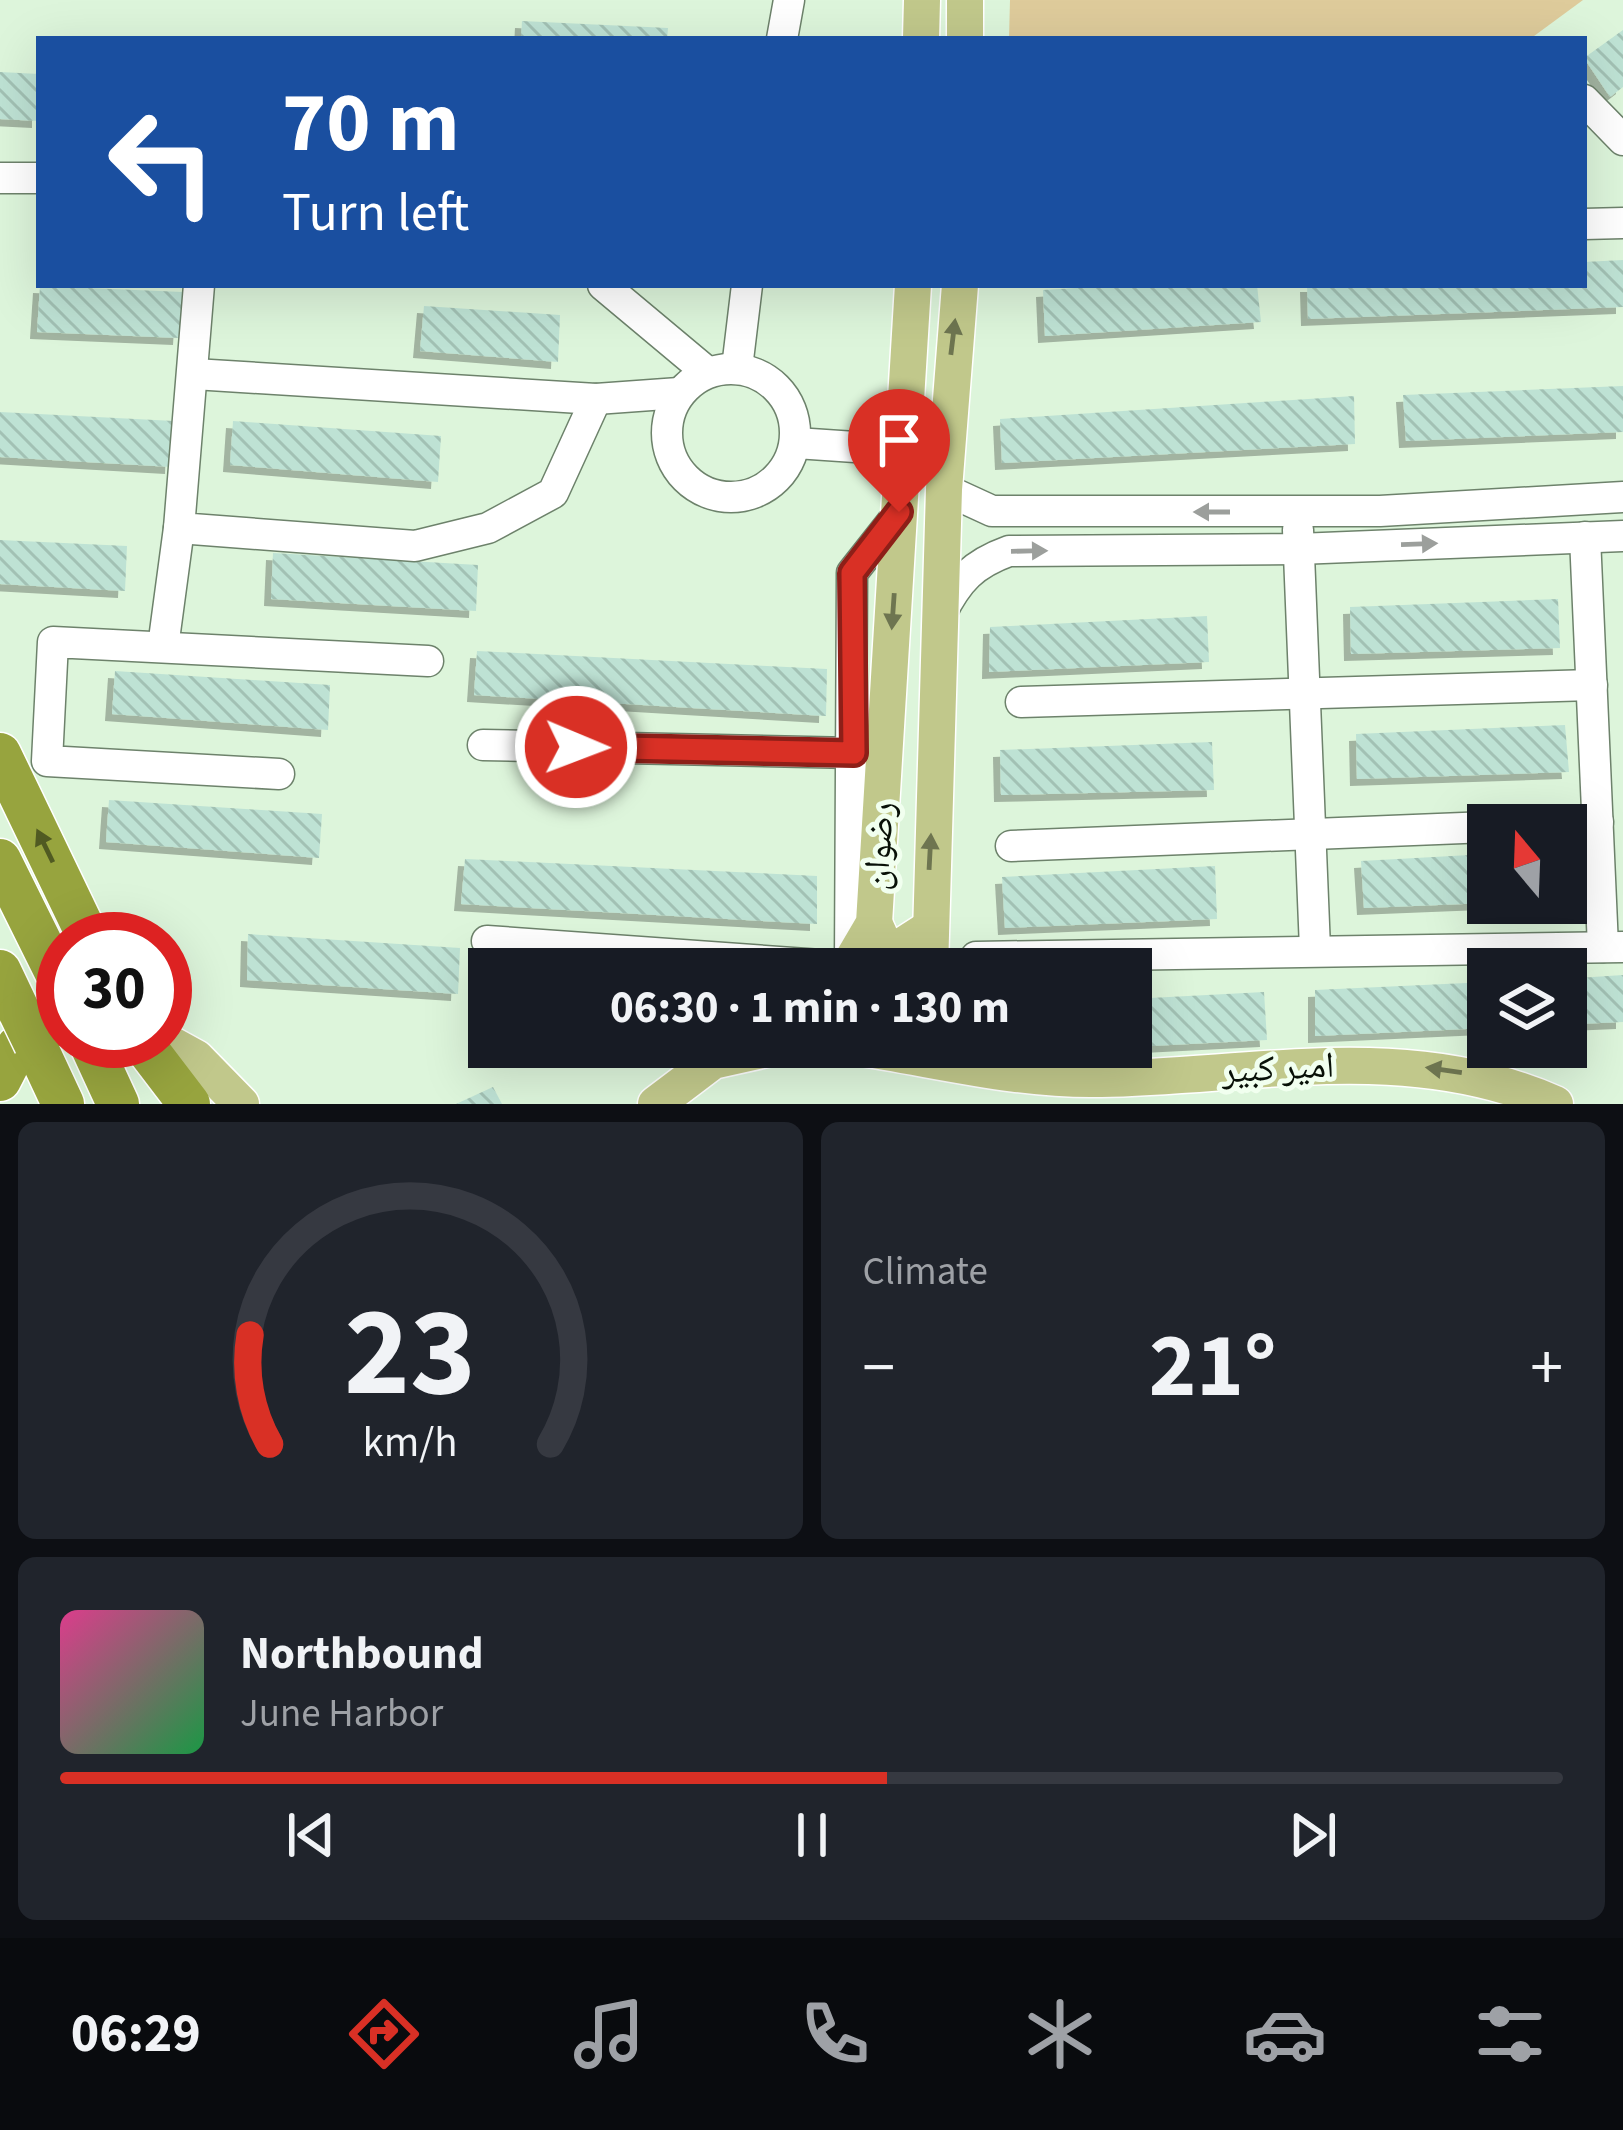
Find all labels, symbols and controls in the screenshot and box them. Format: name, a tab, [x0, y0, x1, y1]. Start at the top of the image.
text: 70 m	[282, 64, 460, 184]
icon: left	[84, 84, 240, 240]
text: Turn left	[282, 175, 469, 252]
one-way arrow	[944, 318, 963, 355]
pin	[848, 389, 950, 512]
icon: arrive	[866, 407, 932, 473]
one-way arrow	[1192, 502, 1230, 522]
one-way arrow	[1401, 534, 1439, 553]
one-way arrow	[1011, 541, 1049, 561]
one-way arrow	[884, 593, 903, 630]
position arrow	[513, 684, 639, 810]
street label: رضوان	[850, 800, 908, 892]
north arrow	[1467, 804, 1587, 924]
map controls	[1467, 804, 1587, 1068]
one-way arrow	[35, 829, 55, 863]
one-way arrow	[921, 832, 940, 870]
speed limit sign: 30	[36, 912, 192, 1068]
button: layers	[1467, 948, 1587, 1068]
text: 06:30 · 1 min · 130 m	[610, 976, 1010, 1040]
street label: امیر کبیر	[1219, 1040, 1336, 1096]
one-way arrow	[1425, 1061, 1462, 1080]
text: Climate	[863, 1244, 988, 1300]
text: 23	[344, 1265, 476, 1443]
text: 21°	[1149, 1303, 1277, 1431]
text: −	[863, 1321, 895, 1415]
text: +	[1530, 1321, 1563, 1415]
text: km/h	[363, 1411, 458, 1472]
text: Northbound	[240, 1622, 484, 1686]
text: June Harbor	[240, 1686, 443, 1742]
icon: previous	[278, 1802, 344, 1868]
icon: pause	[779, 1802, 845, 1868]
icon: next	[1280, 1802, 1346, 1868]
icon: directions	[342, 1992, 426, 2076]
icon: music	[567, 1992, 651, 2076]
icon: phone	[793, 1992, 877, 2076]
icon: climate	[1018, 1992, 1102, 2076]
icon: car	[1243, 1992, 1327, 2076]
icon: filters	[1468, 1992, 1552, 2076]
text: 06:29	[71, 1996, 201, 2073]

